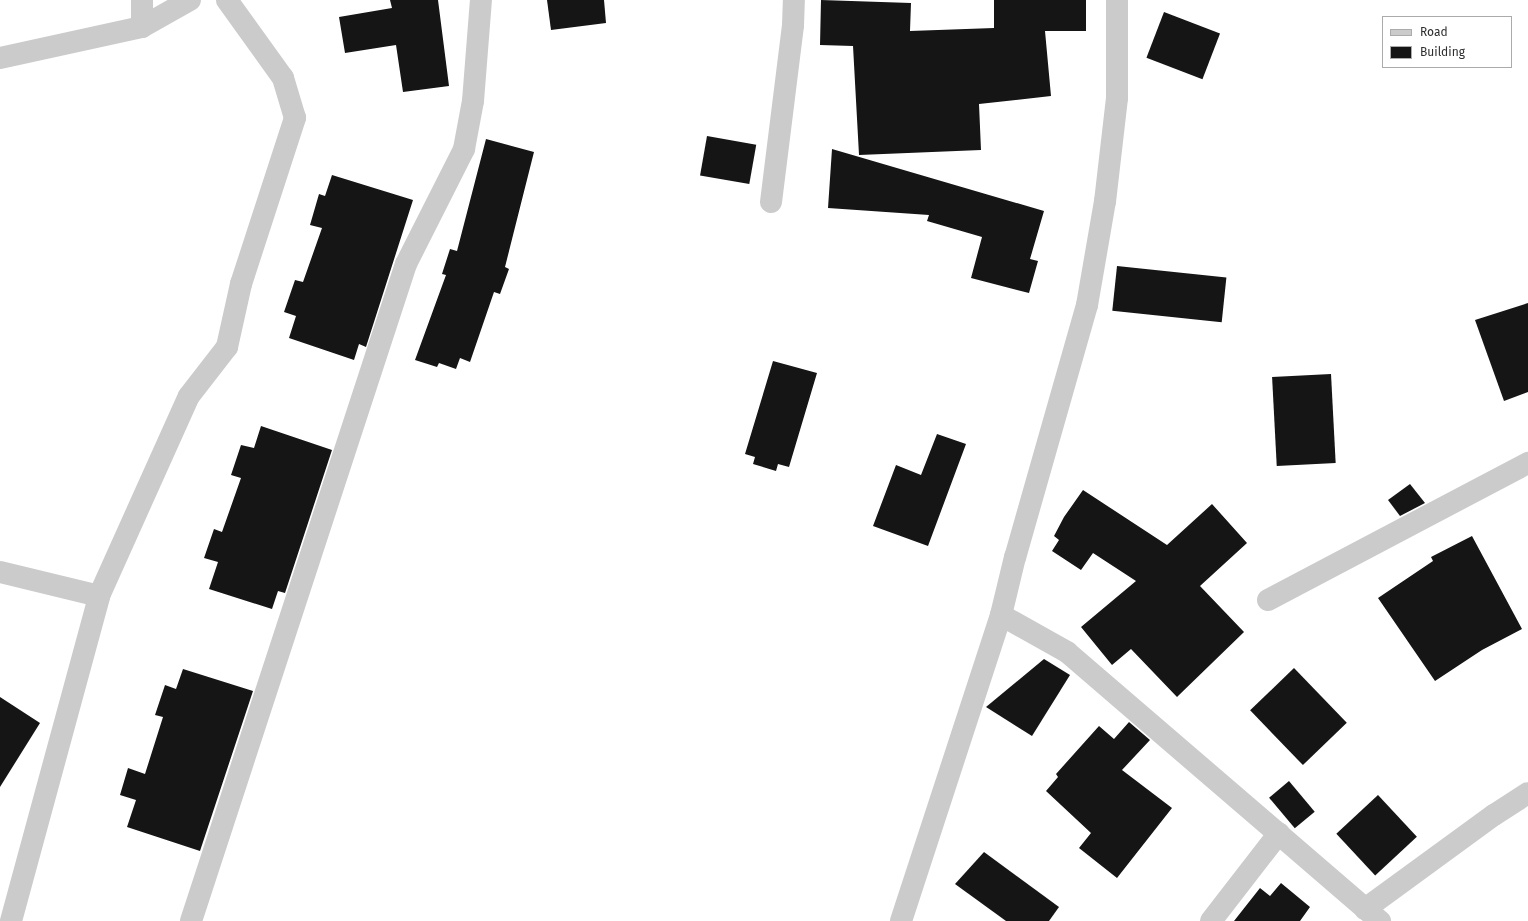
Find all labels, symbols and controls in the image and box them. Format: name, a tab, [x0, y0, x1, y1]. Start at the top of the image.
legend	[1382, 16, 1512, 68]
text: Road	[1420, 25, 1448, 39]
text: Building	[1420, 45, 1465, 59]

